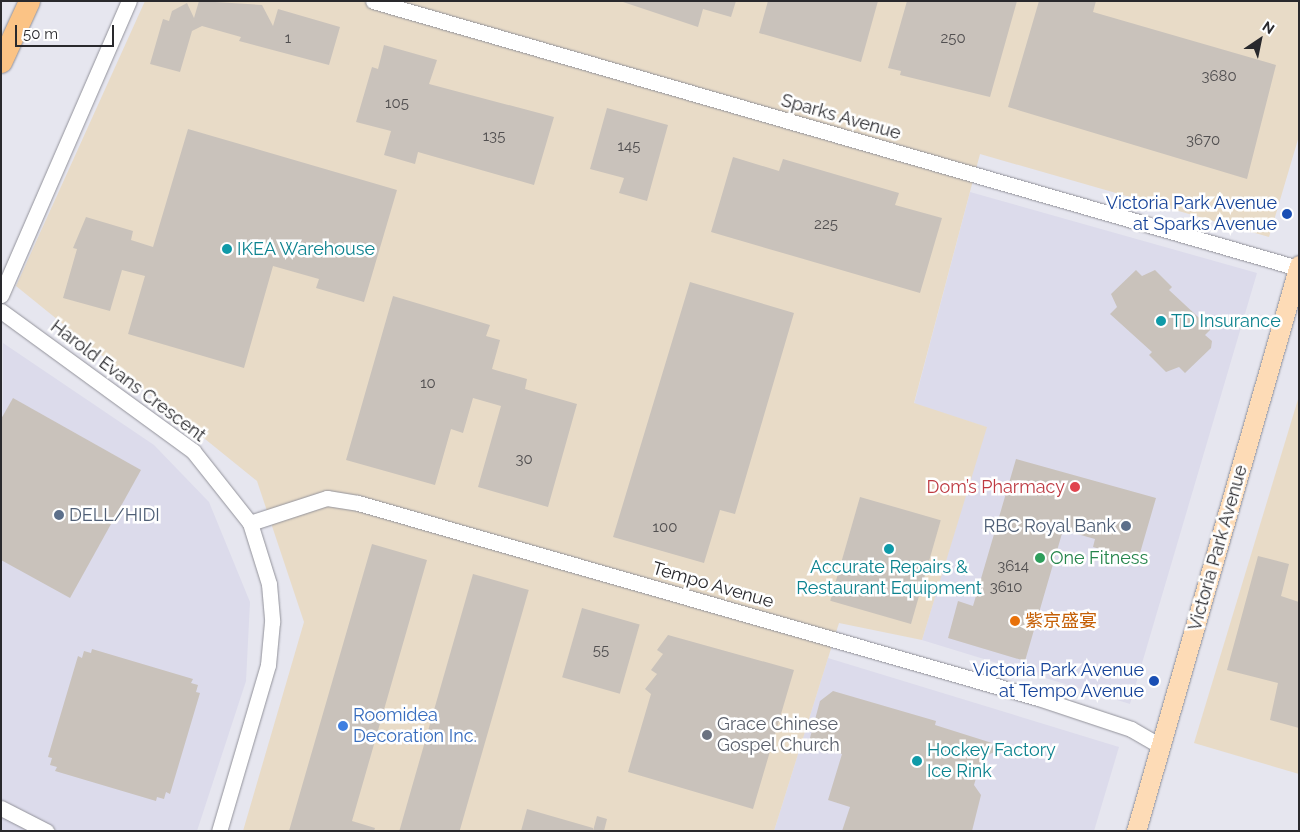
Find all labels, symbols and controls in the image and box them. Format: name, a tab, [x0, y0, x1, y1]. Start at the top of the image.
scale bar	[18, 15, 116, 47]
north arrow	[1235, 15, 1285, 65]
text: N	[1259, 18, 1277, 37]
text: 50 m	[23, 25, 58, 43]
house number: 1	[285, 30, 291, 48]
house number: 250	[940, 30, 966, 48]
house number: 3680	[1201, 68, 1237, 86]
street label: Sparks Avenue	[778, 90, 904, 144]
house number: 105	[385, 95, 409, 113]
house number: 135	[483, 128, 505, 146]
house number: 3670	[1186, 132, 1220, 150]
house number: 145	[618, 138, 640, 156]
place label: Victoria Park Avenue at Sparks Avenue	[1105, 193, 1277, 235]
marker: Victoria Park Avenue at Sparks Avenue	[1281, 208, 1293, 220]
house number: 225	[814, 216, 838, 234]
place label: IKEA Warehouse	[237, 238, 376, 260]
marker: IKEA Warehouse	[221, 243, 233, 255]
place label: TD Insurance	[1171, 310, 1281, 332]
marker: TD Insurance	[1155, 315, 1167, 327]
street label: Harold Evans Crescent	[46, 316, 210, 446]
house number: 10	[420, 375, 436, 393]
house number: 30	[515, 451, 533, 469]
street label: Victoria Park Avenue	[1184, 462, 1252, 634]
place label: Dom’s Pharmacy	[927, 476, 1065, 498]
marker: Dom’s Pharmacy	[1069, 481, 1081, 493]
place label: DELL/HIDI	[69, 504, 160, 526]
marker: DELL/HIDI	[53, 509, 65, 521]
place label: RBC Royal Bank	[983, 515, 1116, 537]
house number: 100	[653, 519, 677, 537]
marker: RBC Royal Bank	[1120, 520, 1132, 532]
marker: Accurate Repairs & Restaurant Equipment	[883, 543, 895, 555]
place label: One Fitness	[1050, 547, 1148, 569]
marker: One Fitness	[1034, 552, 1046, 564]
street label: Tempo Avenue	[650, 557, 776, 613]
place label: Accurate Repairs & Restaurant Equipment	[796, 557, 982, 600]
house number: 3614	[997, 558, 1029, 576]
house number: 3610	[990, 579, 1022, 597]
place label: 紫京盛宴	[1025, 610, 1097, 632]
marker: 紫京盛宴	[1009, 615, 1021, 627]
house number: 55	[593, 642, 609, 660]
place label: Victoria Park Avenue at Tempo Avenue	[972, 660, 1144, 702]
marker: Victoria Park Avenue at Tempo Avenue	[1148, 675, 1160, 687]
place label: Roomidea Decoration Inc.	[353, 705, 477, 748]
place label: Grace Chinese Gospel Church	[717, 714, 840, 756]
marker: Roomidea Decoration Inc.	[337, 720, 349, 732]
marker: Grace Chinese Gospel Church	[701, 729, 713, 741]
place label: Hockey Factory Ice Rink	[927, 740, 1056, 782]
marker: Hockey Factory Ice Rink	[911, 755, 923, 767]

